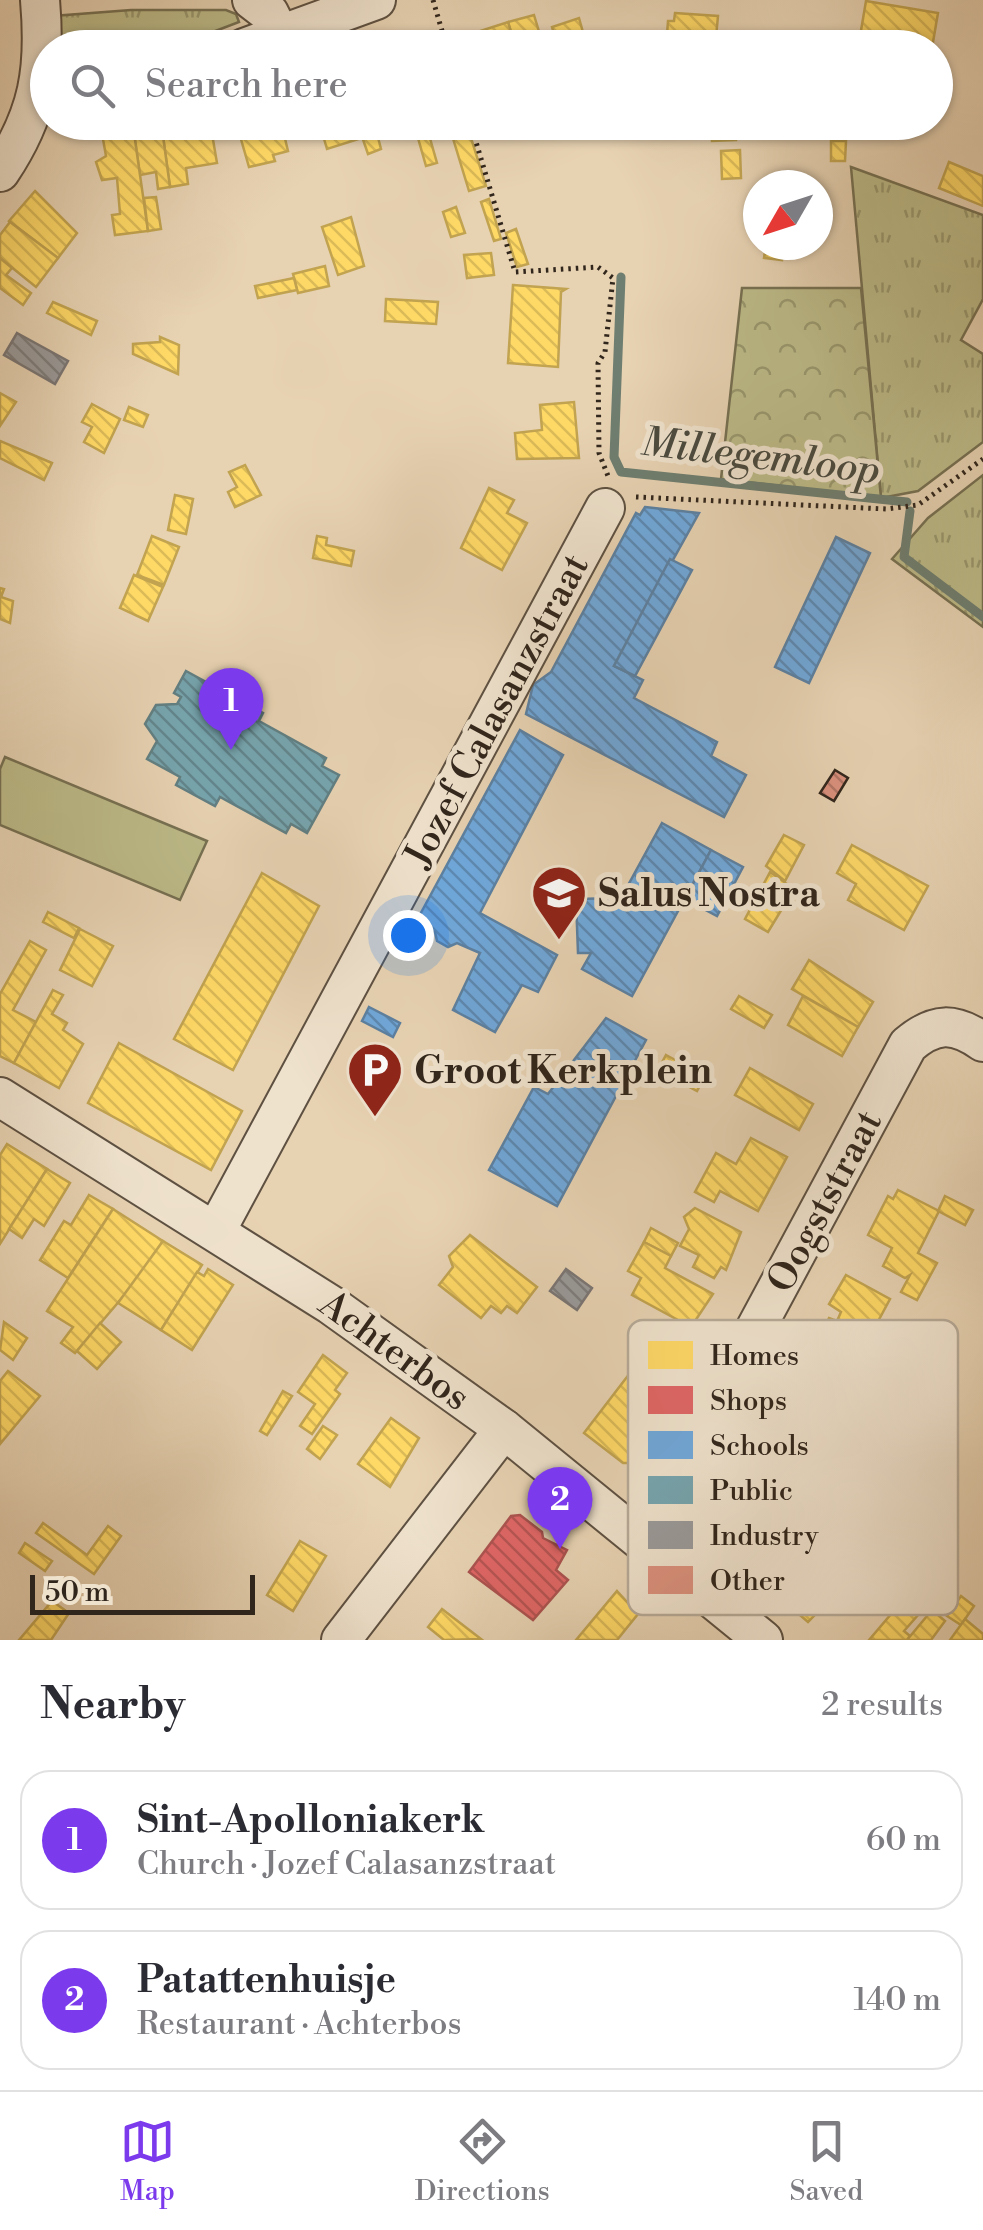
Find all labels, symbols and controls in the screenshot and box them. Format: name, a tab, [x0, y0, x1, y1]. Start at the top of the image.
search box	[30, 30, 953, 140]
icon: search	[65, 58, 120, 113]
text: Search here	[145, 62, 348, 109]
north arrow	[743, 170, 833, 260]
water label: Millegemloop	[638, 418, 883, 496]
street label: Jozef Calasanzstraat	[394, 546, 600, 877]
pin: 1	[198, 668, 264, 750]
school or university icon: Salus Nostra	[529, 863, 589, 942]
place label: Salus Nostra	[598, 871, 820, 918]
your location	[383, 910, 434, 961]
parking icon: Groot Kerkplein	[345, 1040, 405, 1119]
place label: Groot Kerkplein	[414, 1048, 712, 1095]
street label: Oogststraat	[758, 1102, 893, 1301]
street label: Achterbos	[309, 1280, 479, 1422]
legend	[628, 1320, 958, 1615]
text: Homes	[710, 1339, 799, 1374]
text: Shops	[710, 1384, 787, 1419]
text: Schools	[710, 1429, 809, 1464]
pin: 2	[528, 1466, 592, 1549]
text: Public	[710, 1474, 793, 1509]
text: Industry	[710, 1519, 819, 1554]
text: Other	[710, 1564, 785, 1599]
scale bar	[30, 1570, 255, 1614]
text: 50 m	[45, 1575, 109, 1610]
text: Nearby	[40, 1679, 185, 1732]
text: 2 results	[821, 1685, 943, 1725]
text: Sint-Apolloniakerk	[137, 1797, 484, 1844]
text: 1	[67, 1820, 82, 1860]
text: 60 m	[866, 1820, 941, 1860]
text: Church · Jozef Calasanzstraat	[137, 1844, 556, 1884]
text: Patattenhuisje	[137, 1957, 396, 2004]
text: 2	[64, 1980, 85, 2020]
text: 140 m	[854, 1980, 941, 2020]
text: Restaurant · Achterbos	[137, 2004, 461, 2044]
tab: Map	[120, 2114, 175, 2209]
tab: Directions	[415, 2114, 550, 2209]
tab: Saved	[790, 2114, 863, 2209]

